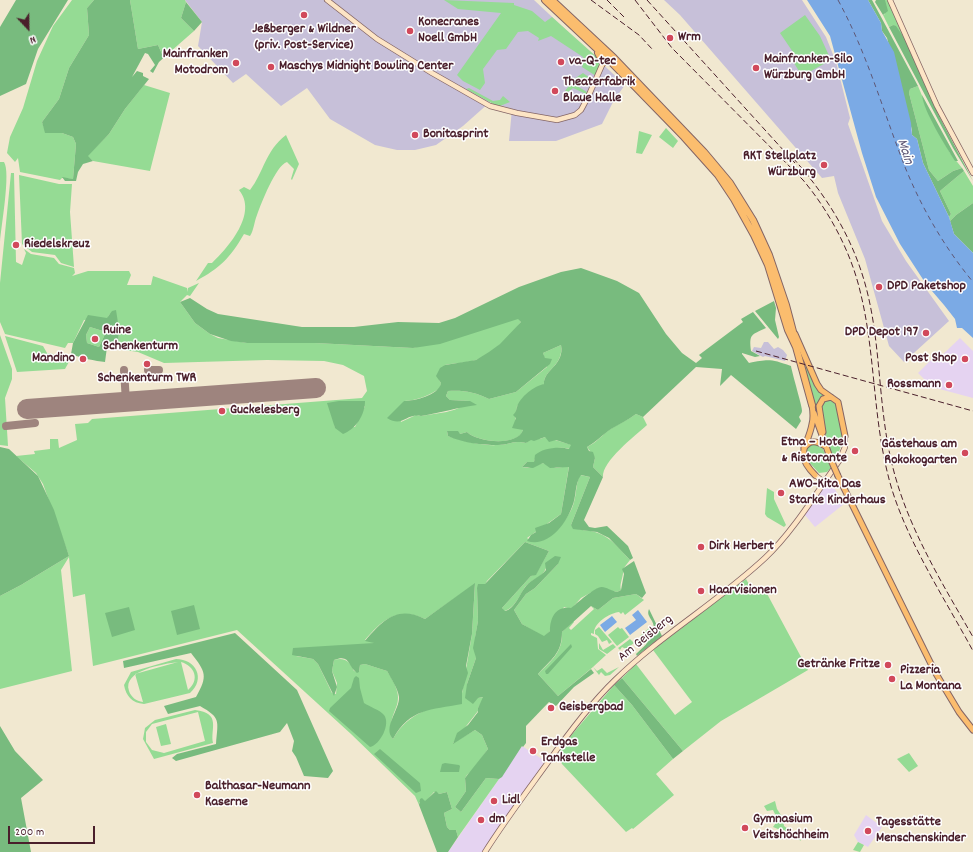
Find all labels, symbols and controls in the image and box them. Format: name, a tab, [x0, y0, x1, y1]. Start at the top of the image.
north arrow	[8, 8, 48, 48]
marker: Jeßberger & Wildner (priv. Post-Service)	[299, 10, 309, 20]
place label: Konecranes Noell GmbH	[418, 15, 479, 48]
place label: Jeßberger & Wildner (priv. Post-Service)	[252, 22, 356, 54]
marker: Konecranes Noell GmbH	[405, 26, 415, 36]
place label: Wrm	[678, 30, 701, 46]
text: N	[27, 31, 38, 48]
marker: Wrm	[665, 33, 675, 43]
place label: Mainfranken Motodrom	[163, 47, 228, 80]
place label: Mainfranken-Silo Würzburg GmbH	[764, 52, 852, 84]
place label: va-Q-tec	[569, 54, 616, 70]
marker: va-Q-tec	[556, 57, 566, 67]
marker: Mainfranken Motodrom	[231, 58, 241, 68]
place label: Maschys Midnight Bowling Center	[279, 59, 453, 75]
marker: Maschys Midnight Bowling Center	[266, 62, 276, 72]
marker: Mainfranken-Silo Würzburg GmbH	[751, 63, 761, 73]
place label: Theaterfabrik Blaue Halle	[563, 75, 635, 108]
marker: Theaterfabrik Blaue Halle	[550, 86, 560, 96]
place label: Bonitasprint	[423, 127, 488, 143]
marker: Bonitasprint	[410, 130, 420, 140]
water label: Main	[892, 137, 916, 167]
place label: RKT Stellplatz Würzburg	[743, 149, 816, 182]
marker: RKT Stellplatz Würzburg	[819, 160, 829, 170]
place label: Riedelskreuz	[24, 237, 90, 253]
marker: Riedelskreuz	[11, 240, 21, 250]
place label: DPD Paketshop	[887, 279, 966, 295]
marker: DPD Paketshop	[874, 282, 884, 292]
place label: Ruine Schenkenturm	[103, 323, 178, 356]
place label: DPD Depot 197	[845, 325, 918, 341]
marker: DPD Depot 197	[921, 328, 931, 338]
marker: Ruine Schenkenturm	[90, 334, 100, 344]
place label: Mandino	[32, 351, 75, 367]
place label: Post Shop	[905, 351, 957, 367]
marker: Mandino	[78, 354, 88, 364]
marker: Post Shop	[960, 354, 970, 364]
marker: Schenkenturm TWR	[142, 359, 152, 369]
place label: Schenkenturm TWR	[98, 371, 196, 387]
place label: Rossmann	[887, 377, 941, 393]
marker: Rossmann	[944, 380, 954, 390]
place label: Guckelesberg	[230, 403, 300, 419]
marker: Guckelesberg	[217, 406, 227, 416]
place label: Etna – Hotel & Ristorante	[781, 435, 847, 468]
place label: Gästehaus am Rokokogarten	[881, 437, 957, 470]
marker: Etna – Hotel & Ristorante	[850, 446, 860, 456]
marker: Gästehaus am Rokokogarten	[960, 448, 970, 458]
place label: AWO-Kita Das Starke Kinderhaus	[789, 477, 886, 510]
marker: AWO-Kita Das Starke Kinderhaus	[776, 488, 786, 498]
place label: Dirk Herbert	[709, 539, 774, 555]
marker: Dirk Herbert	[696, 542, 706, 552]
place label: Haarvisionen	[709, 583, 777, 599]
marker: Haarvisionen	[696, 586, 706, 596]
street label: Am Geisberg	[615, 612, 677, 666]
place label: Getränke Fritze	[797, 657, 880, 673]
marker: Getränke Fritze	[883, 660, 893, 670]
place label: Pizzeria La Montana	[900, 663, 961, 696]
marker: Pizzeria La Montana	[887, 674, 897, 684]
place label: Geisbergbad	[559, 700, 623, 716]
marker: Geisbergbad	[546, 703, 556, 713]
place label: Erdgas Tankstelle	[541, 735, 595, 768]
marker: Erdgas Tankstelle	[528, 746, 538, 756]
place label: Balthasar-Neumann Kaserne	[205, 779, 310, 812]
marker: Balthasar-Neumann Kaserne	[192, 790, 202, 800]
place label: Lidl	[502, 793, 520, 809]
marker: Lidl	[489, 796, 499, 806]
place label: dm	[489, 812, 505, 828]
place label: Gymnasium Veitshöchheim	[753, 812, 829, 844]
marker: dm	[476, 815, 486, 825]
place label: Tagesstätte Menschenskinder	[876, 815, 966, 848]
scale bar	[10, 818, 97, 844]
marker: Gymnasium Veitshöchheim	[740, 823, 750, 833]
text: 200 m	[15, 824, 44, 841]
marker: Tagesstätte Menschenskinder	[863, 826, 873, 836]

